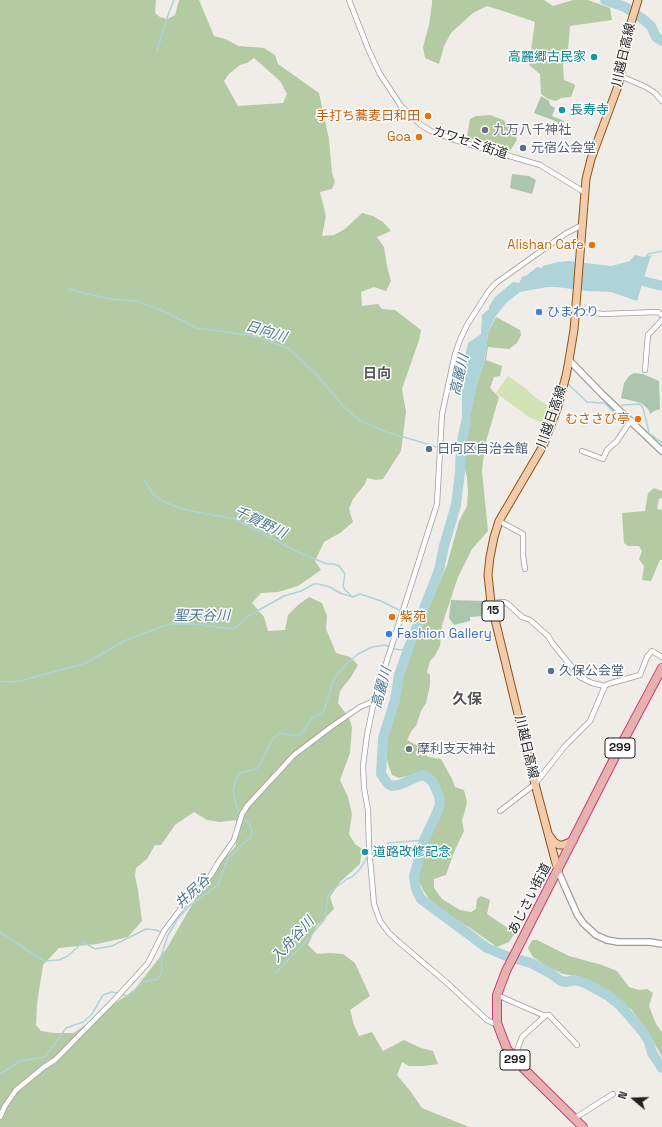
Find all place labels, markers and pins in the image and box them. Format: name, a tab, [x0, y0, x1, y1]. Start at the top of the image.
place label: 高麗郷古民家	[508, 49, 586, 65]
marker: 高麗郷古民家	[589, 52, 599, 62]
place label: 長寿寺	[570, 102, 609, 118]
marker: 長寿寺	[557, 105, 567, 115]
place label: 手打ち蕎麦日和田	[316, 108, 420, 124]
marker: 手打ち蕎麦日和田	[423, 111, 433, 121]
place label: 九万八千神社	[493, 122, 571, 138]
marker: 九万八千神社	[480, 125, 490, 135]
place label: Goa	[387, 129, 411, 145]
marker: Goa	[414, 132, 424, 142]
place label: 元宿公会堂	[531, 140, 596, 156]
marker: 元宿公会堂	[518, 143, 528, 153]
place label: Alishan Cafe	[507, 237, 584, 253]
marker: Alishan Cafe	[587, 240, 597, 250]
place label: ひまわり	[547, 304, 599, 320]
marker: ひまわり	[534, 307, 544, 317]
place label: むささび亭	[565, 411, 630, 427]
marker: むささび亭	[633, 414, 643, 424]
place label: 日向区自治会館	[437, 441, 528, 457]
marker: 日向区自治会館	[424, 444, 434, 454]
place label: 紫苑	[400, 609, 426, 625]
marker: 紫苑	[387, 612, 397, 622]
place label: Fashion Gallery	[397, 626, 492, 642]
marker: Fashion Gallery	[384, 629, 394, 639]
place label: 久保公会堂	[559, 663, 624, 679]
marker: 久保公会堂	[546, 666, 556, 676]
place label: 摩利支天神社	[417, 741, 495, 757]
marker: 摩利支天神社	[404, 744, 414, 754]
place label: 道路改修記念	[373, 844, 451, 860]
marker: 道路改修記念	[360, 847, 370, 857]

